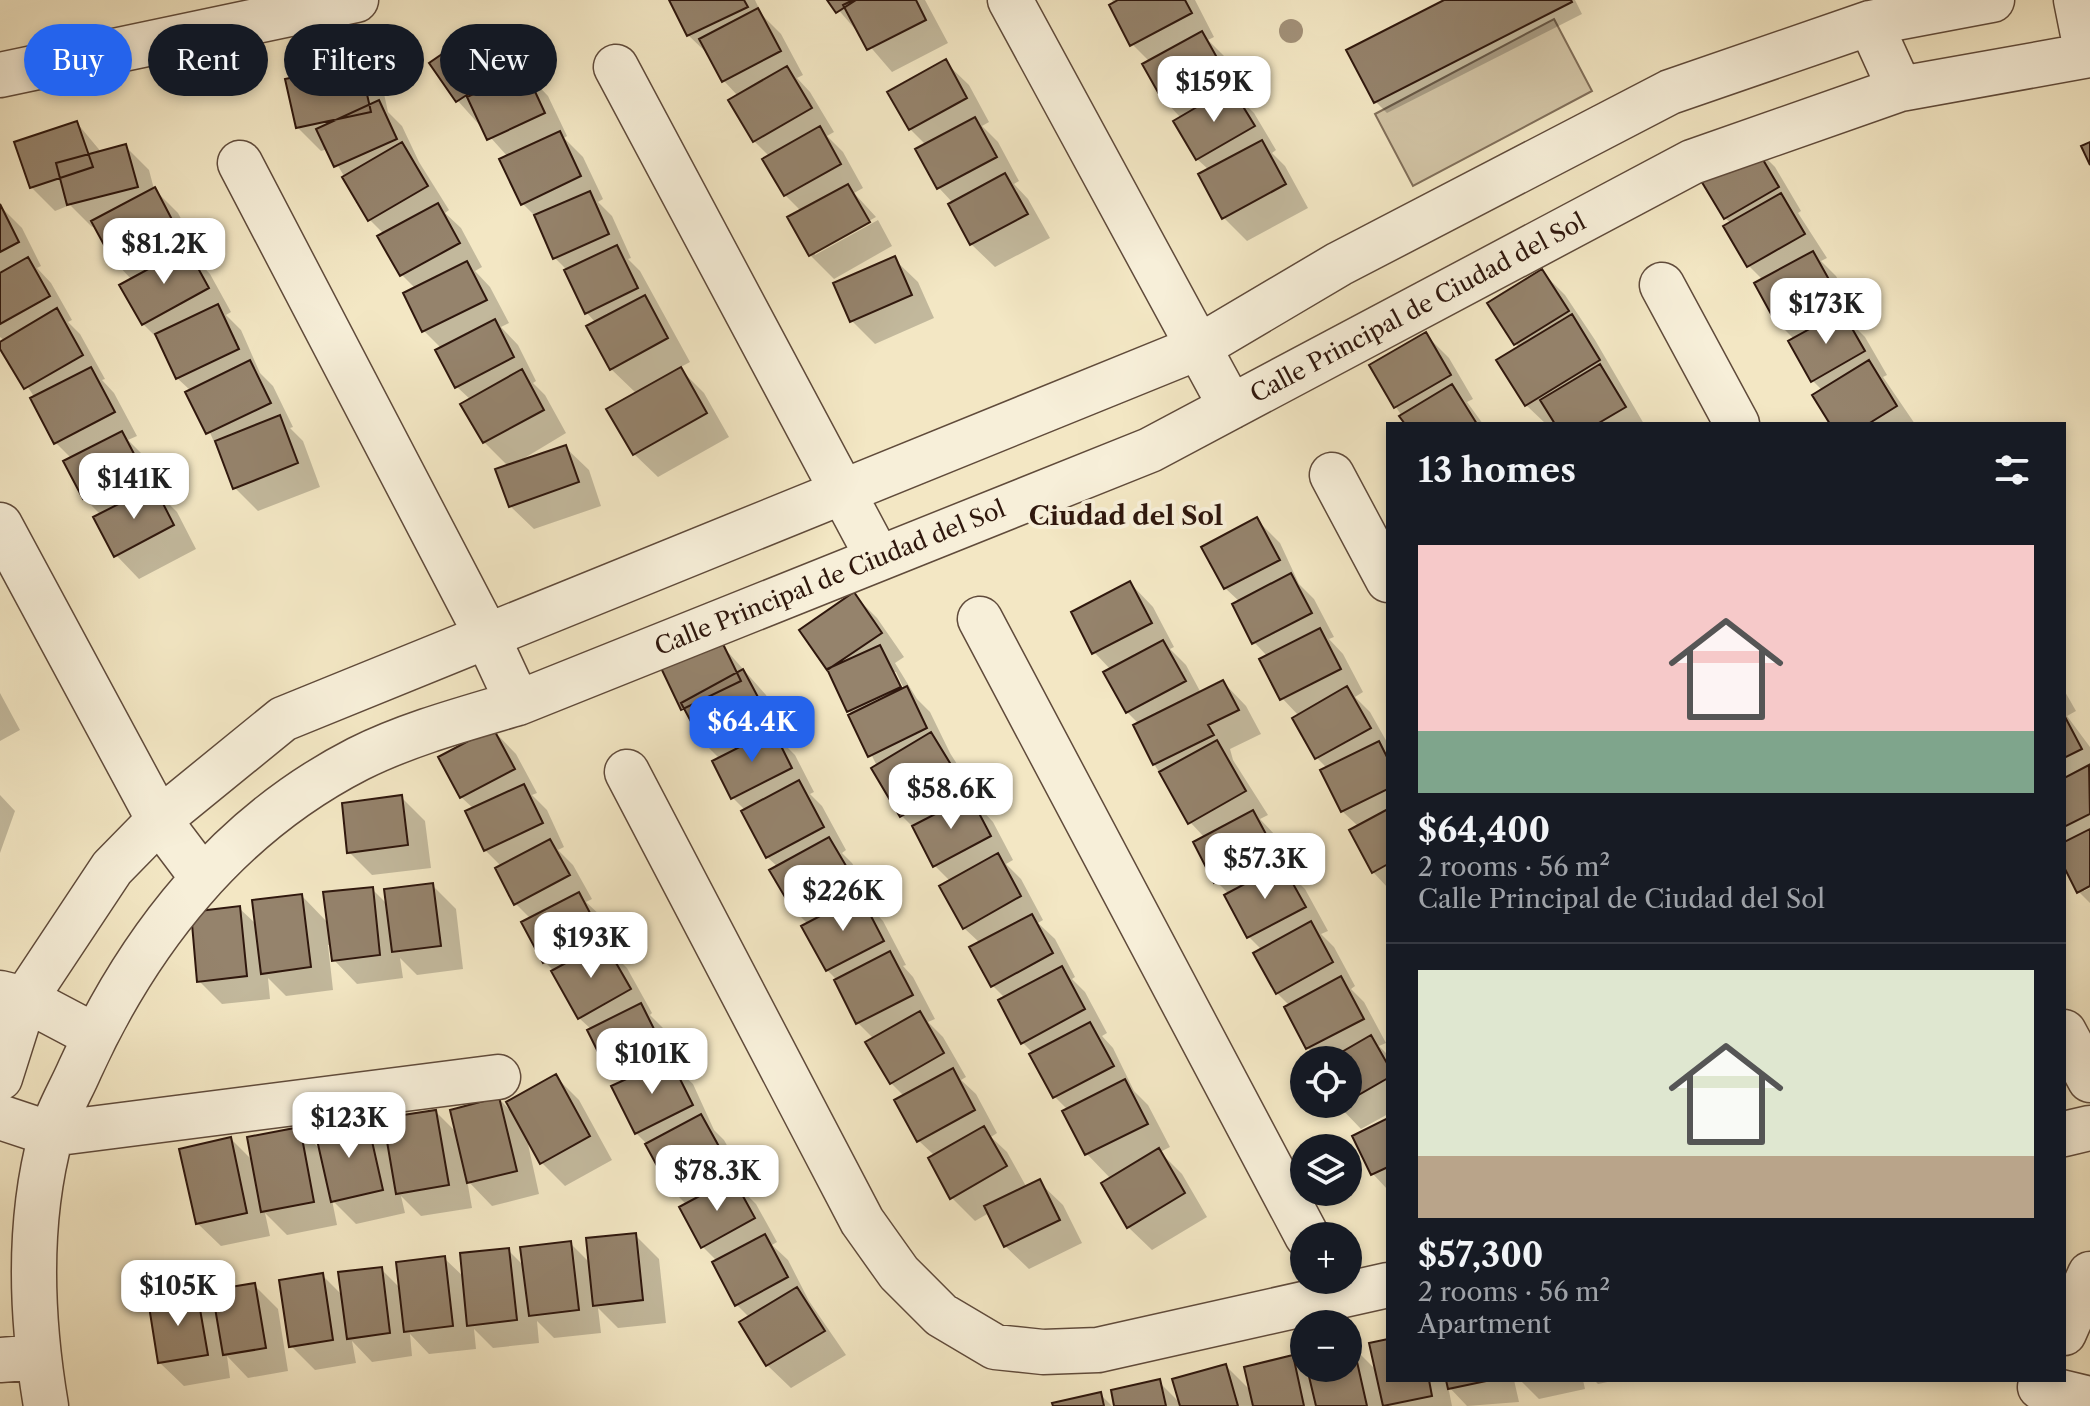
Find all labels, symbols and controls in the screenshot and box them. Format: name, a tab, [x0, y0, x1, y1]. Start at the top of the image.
chip: Buy	[24, 24, 132, 96]
chip: Rent	[148, 24, 268, 96]
chip: Filters	[284, 24, 424, 96]
chip: New	[440, 24, 557, 96]
pin: $159K	[1158, 56, 1270, 124]
text: $159K	[1176, 66, 1252, 98]
street label: Calle Principal de Ciudad del Sol	[1245, 207, 1590, 409]
pin: $81.2K	[99, 218, 229, 286]
text: $81.2K	[121, 228, 207, 260]
pin: $173K	[1770, 278, 1882, 346]
text: $173K	[1788, 288, 1864, 320]
icon: filters	[1990, 448, 2034, 492]
text: 13 homes	[1418, 449, 1576, 491]
pin: $141K	[78, 453, 190, 521]
text: $141K	[97, 463, 171, 495]
street label: Calle Principal de Ciudad del Sol	[650, 494, 1009, 661]
district label: Ciudad del Sol	[1029, 500, 1223, 532]
icon: home	[1654, 597, 1798, 741]
pin: $64.4K	[687, 696, 817, 764]
text: $64.4K	[708, 706, 796, 738]
pin: $58.6K	[886, 763, 1016, 831]
text: $58.6K	[907, 773, 995, 805]
text: $64,400	[1418, 809, 1550, 851]
pin: $57.3K	[1200, 833, 1330, 901]
text: $57.3K	[1223, 843, 1307, 875]
text: 2 rooms · 56 m²	[1418, 851, 1610, 883]
pin: $226K	[787, 865, 899, 933]
text: $226K	[802, 875, 884, 907]
text: Calle Principal de Ciudad del Sol	[1418, 883, 1825, 915]
pin: $193K	[535, 912, 647, 980]
text: $193K	[552, 922, 630, 954]
icon: home	[1654, 1022, 1798, 1166]
pin: $101K	[596, 1028, 708, 1096]
text: $101K	[614, 1038, 690, 1070]
map controls	[1290, 1046, 1362, 1382]
button: locate	[1290, 1046, 1362, 1118]
pin: $123K	[293, 1092, 405, 1160]
text: $123K	[310, 1102, 388, 1134]
button: layers	[1290, 1134, 1362, 1206]
pin: $78.3K	[652, 1145, 782, 1213]
text: $78.3K	[674, 1155, 760, 1187]
button: +	[1290, 1222, 1362, 1294]
text: $57,300	[1418, 1234, 1544, 1276]
pin: $105K	[122, 1260, 234, 1328]
text: $105K	[139, 1270, 217, 1302]
text: 2 rooms · 56 m²	[1418, 1276, 1610, 1308]
text: Apartment	[1418, 1308, 1551, 1340]
button: −	[1290, 1310, 1362, 1382]

